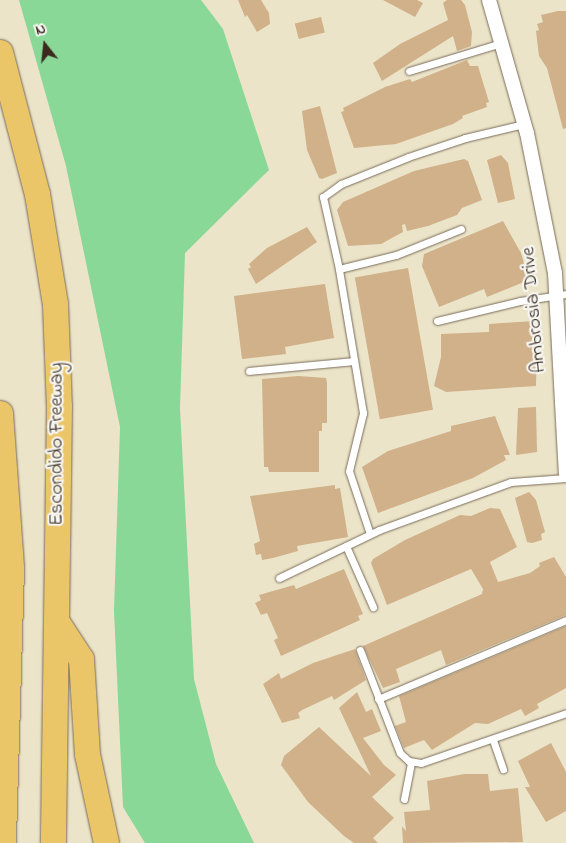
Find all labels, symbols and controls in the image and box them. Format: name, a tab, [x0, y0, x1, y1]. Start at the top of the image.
text: N	[33, 19, 48, 41]
north arrow	[20, 20, 70, 70]
street label: Ambrosia Drive	[517, 246, 551, 374]
street label: Escondido Freeway	[45, 362, 69, 526]

